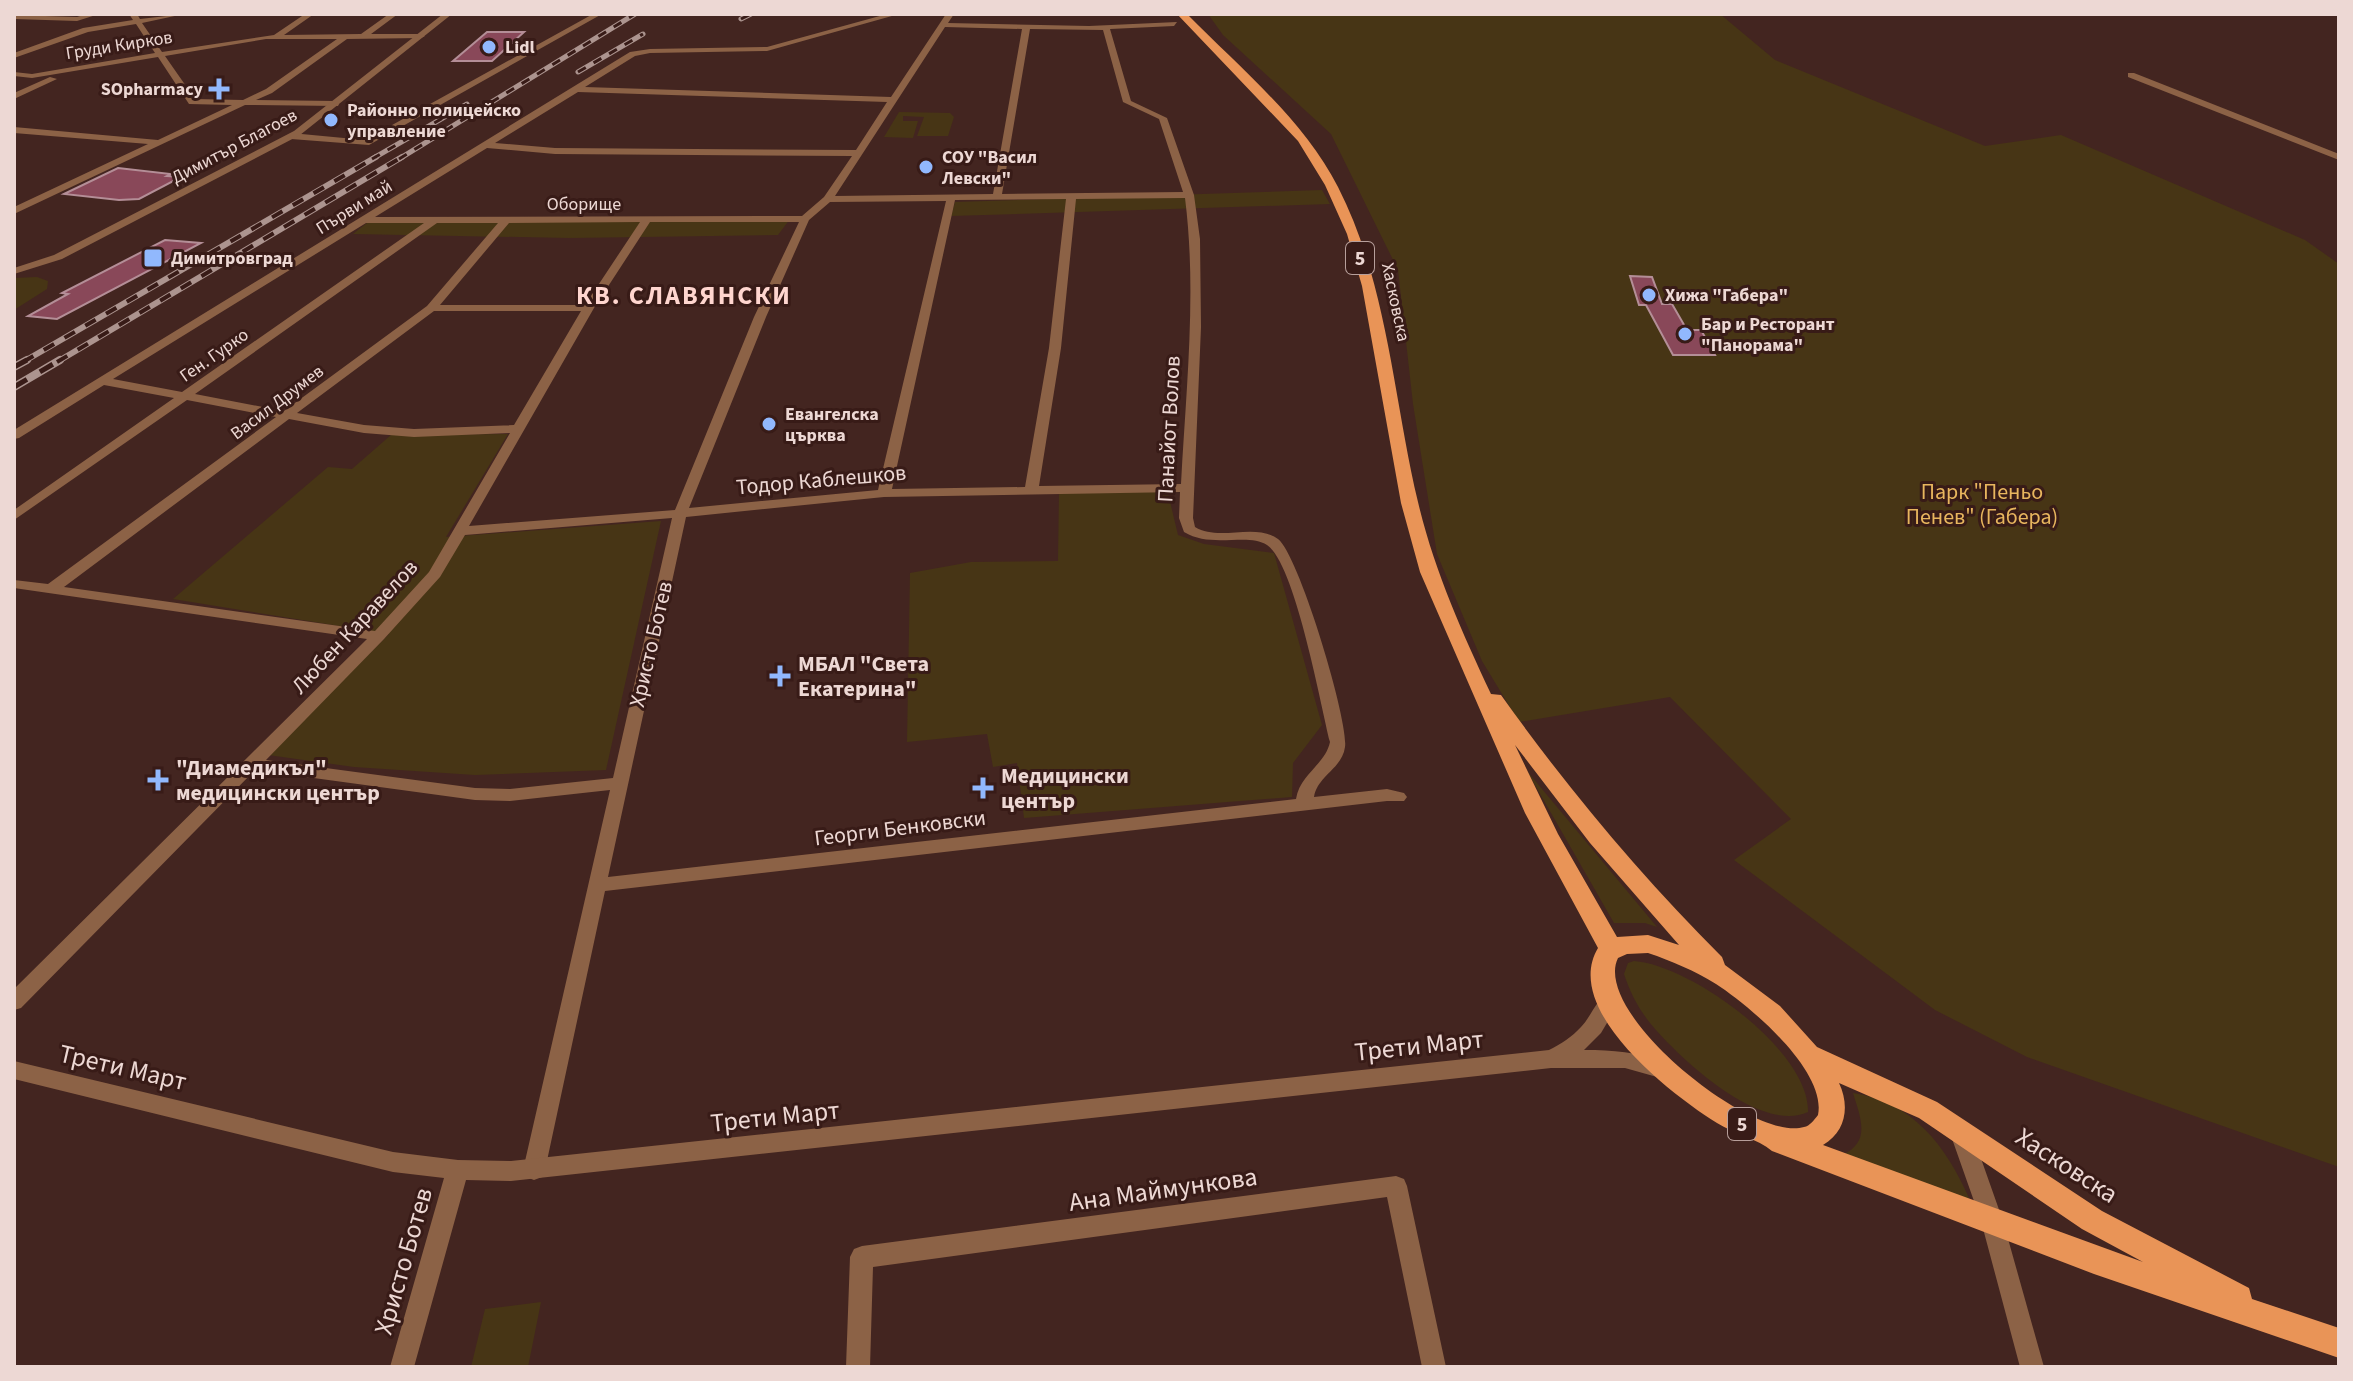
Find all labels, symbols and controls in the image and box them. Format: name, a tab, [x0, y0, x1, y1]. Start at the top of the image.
street label: Груди Кирков	[64, 25, 174, 66]
place label: Lidl	[505, 35, 535, 60]
marker: Lidl	[480, 38, 498, 56]
place label: SOpharmacy	[101, 77, 204, 102]
marker: SOpharmacy	[210, 80, 228, 98]
place label: Районно полицейско управление	[347, 98, 521, 144]
street label: Димитър Благоев	[167, 103, 302, 190]
marker: Районно полицейско управление	[322, 111, 340, 129]
place label: СОУ "Васил Левски"	[941, 145, 1037, 191]
marker: СОУ "Васил Левски"	[917, 158, 935, 176]
street label: Първи май	[311, 174, 397, 241]
street label: Оборище	[547, 192, 621, 217]
road number: 5	[1346, 242, 1374, 274]
place label: Димитровград	[171, 246, 293, 271]
marker: Димитровград	[142, 247, 164, 269]
street label: Хасковска	[1375, 260, 1416, 344]
district label: КВ. СЛАВЯНСКИ	[576, 277, 792, 314]
place label: Хижа "Габера"	[1665, 283, 1788, 308]
marker: Хижа "Габера"	[1640, 286, 1658, 304]
place label: Бар и Ресторант "Панорама"	[1701, 312, 1835, 358]
street label: Ген. Гурко	[175, 322, 254, 388]
marker: Бар и Ресторант "Панорама"	[1676, 325, 1694, 343]
street label: Панайот Волов	[1149, 355, 1189, 503]
street label: Васил Друмев	[226, 359, 329, 446]
place label: Евангелска църква	[785, 402, 879, 448]
marker: Евангелска църква	[760, 415, 778, 433]
street label: Тодор Каблешков	[735, 457, 908, 503]
park label: Парк "Пеньо Пенев" (Габера)	[1906, 476, 2058, 533]
street label: Любен Каравелов	[284, 552, 426, 701]
street label: Христо Ботев	[621, 578, 681, 710]
place label: МБАЛ "Света Екатерина"	[798, 648, 929, 705]
marker: МБАЛ "Света Екатерина"	[769, 665, 791, 687]
place label: "Диамедикъл" медицински център	[176, 752, 380, 809]
place label: Медицински център	[1001, 760, 1129, 817]
marker: "Диамедикъл" медицински център	[147, 769, 169, 791]
marker: Медицински център	[972, 777, 994, 799]
street label: Георги Бенковски	[813, 802, 988, 854]
street label: Трети Март	[1353, 1020, 1485, 1071]
street label: Трети Март	[56, 1035, 190, 1100]
street label: Трети Март	[709, 1091, 841, 1142]
road number: 5	[1728, 1108, 1756, 1140]
street label: Хасковска	[2008, 1118, 2125, 1212]
street label: Ана Маймункова	[1067, 1158, 1260, 1221]
street label: Христо Ботев	[365, 1183, 442, 1339]

